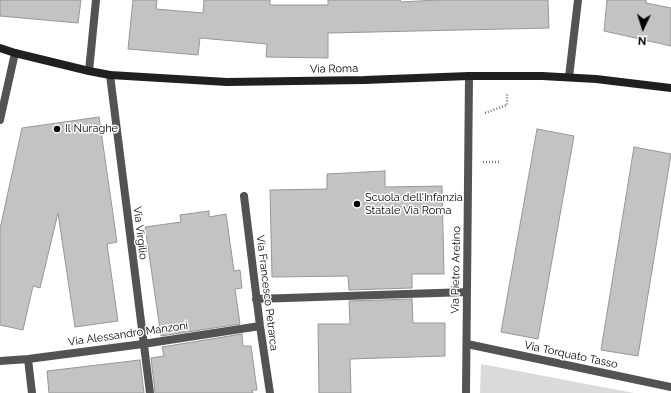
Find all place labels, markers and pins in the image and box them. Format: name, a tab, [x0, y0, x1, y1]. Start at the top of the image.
place label: Il Nuraghe	[65, 122, 118, 136]
marker: Il Nuraghe	[52, 124, 62, 134]
place label: Scuola dell'Infanzia Statale Via Roma	[365, 191, 463, 217]
marker: Scuola dell'Infanzia Statale Via Roma	[352, 199, 362, 209]

